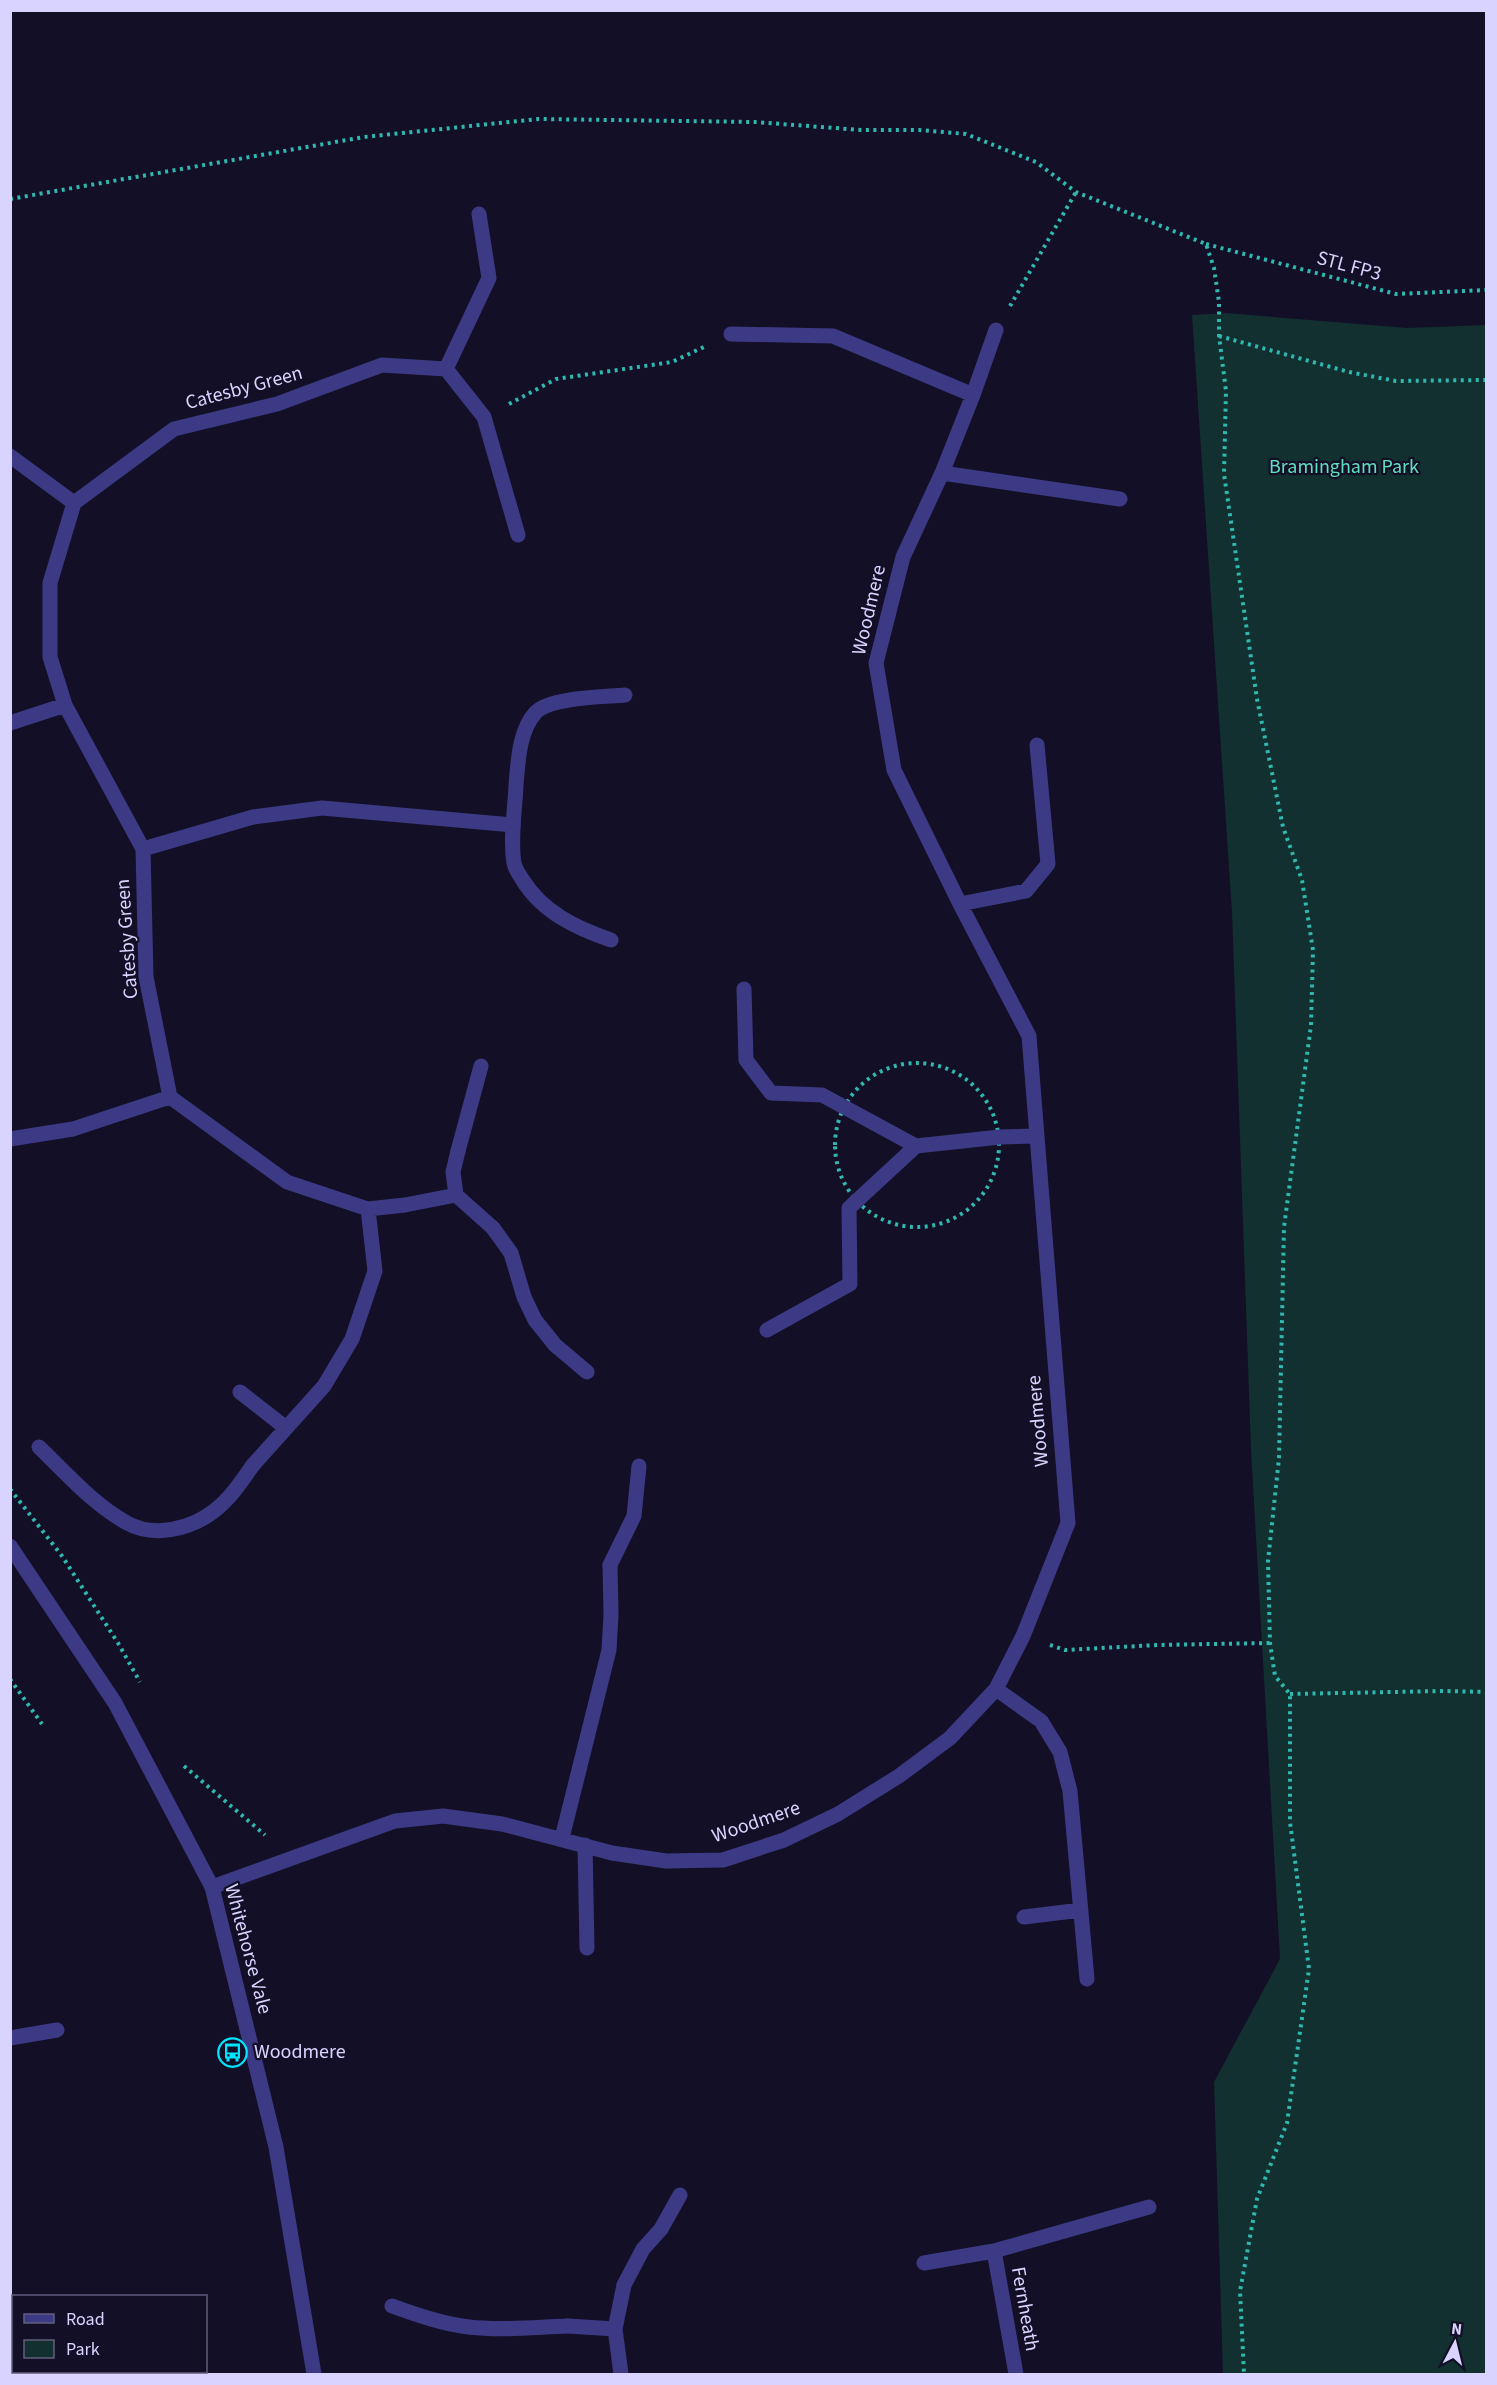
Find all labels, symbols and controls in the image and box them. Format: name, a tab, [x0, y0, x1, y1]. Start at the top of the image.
street label: STL FP3	[1314, 244, 1384, 288]
street label: Catesby Green	[182, 359, 306, 417]
park label: Bramingham Park	[1269, 453, 1419, 481]
street label: Woodmere	[845, 562, 893, 658]
street label: Catesby Green	[109, 878, 145, 1000]
street label: Woodmere	[1020, 1374, 1056, 1468]
street label: Woodmere	[708, 1794, 804, 1850]
street label: Whitehorse Vale	[217, 1881, 279, 2017]
bus stop icon: Woodmere	[217, 2036, 249, 2068]
place label: Woodmere	[254, 2038, 346, 2066]
street label: Fernheath	[1004, 2265, 1046, 2353]
legend	[12, 2295, 207, 2373]
text: Road	[66, 2307, 105, 2332]
north arrow	[1425, 2313, 1485, 2373]
text: N	[1450, 2318, 1463, 2341]
text: Park	[66, 2337, 100, 2362]

